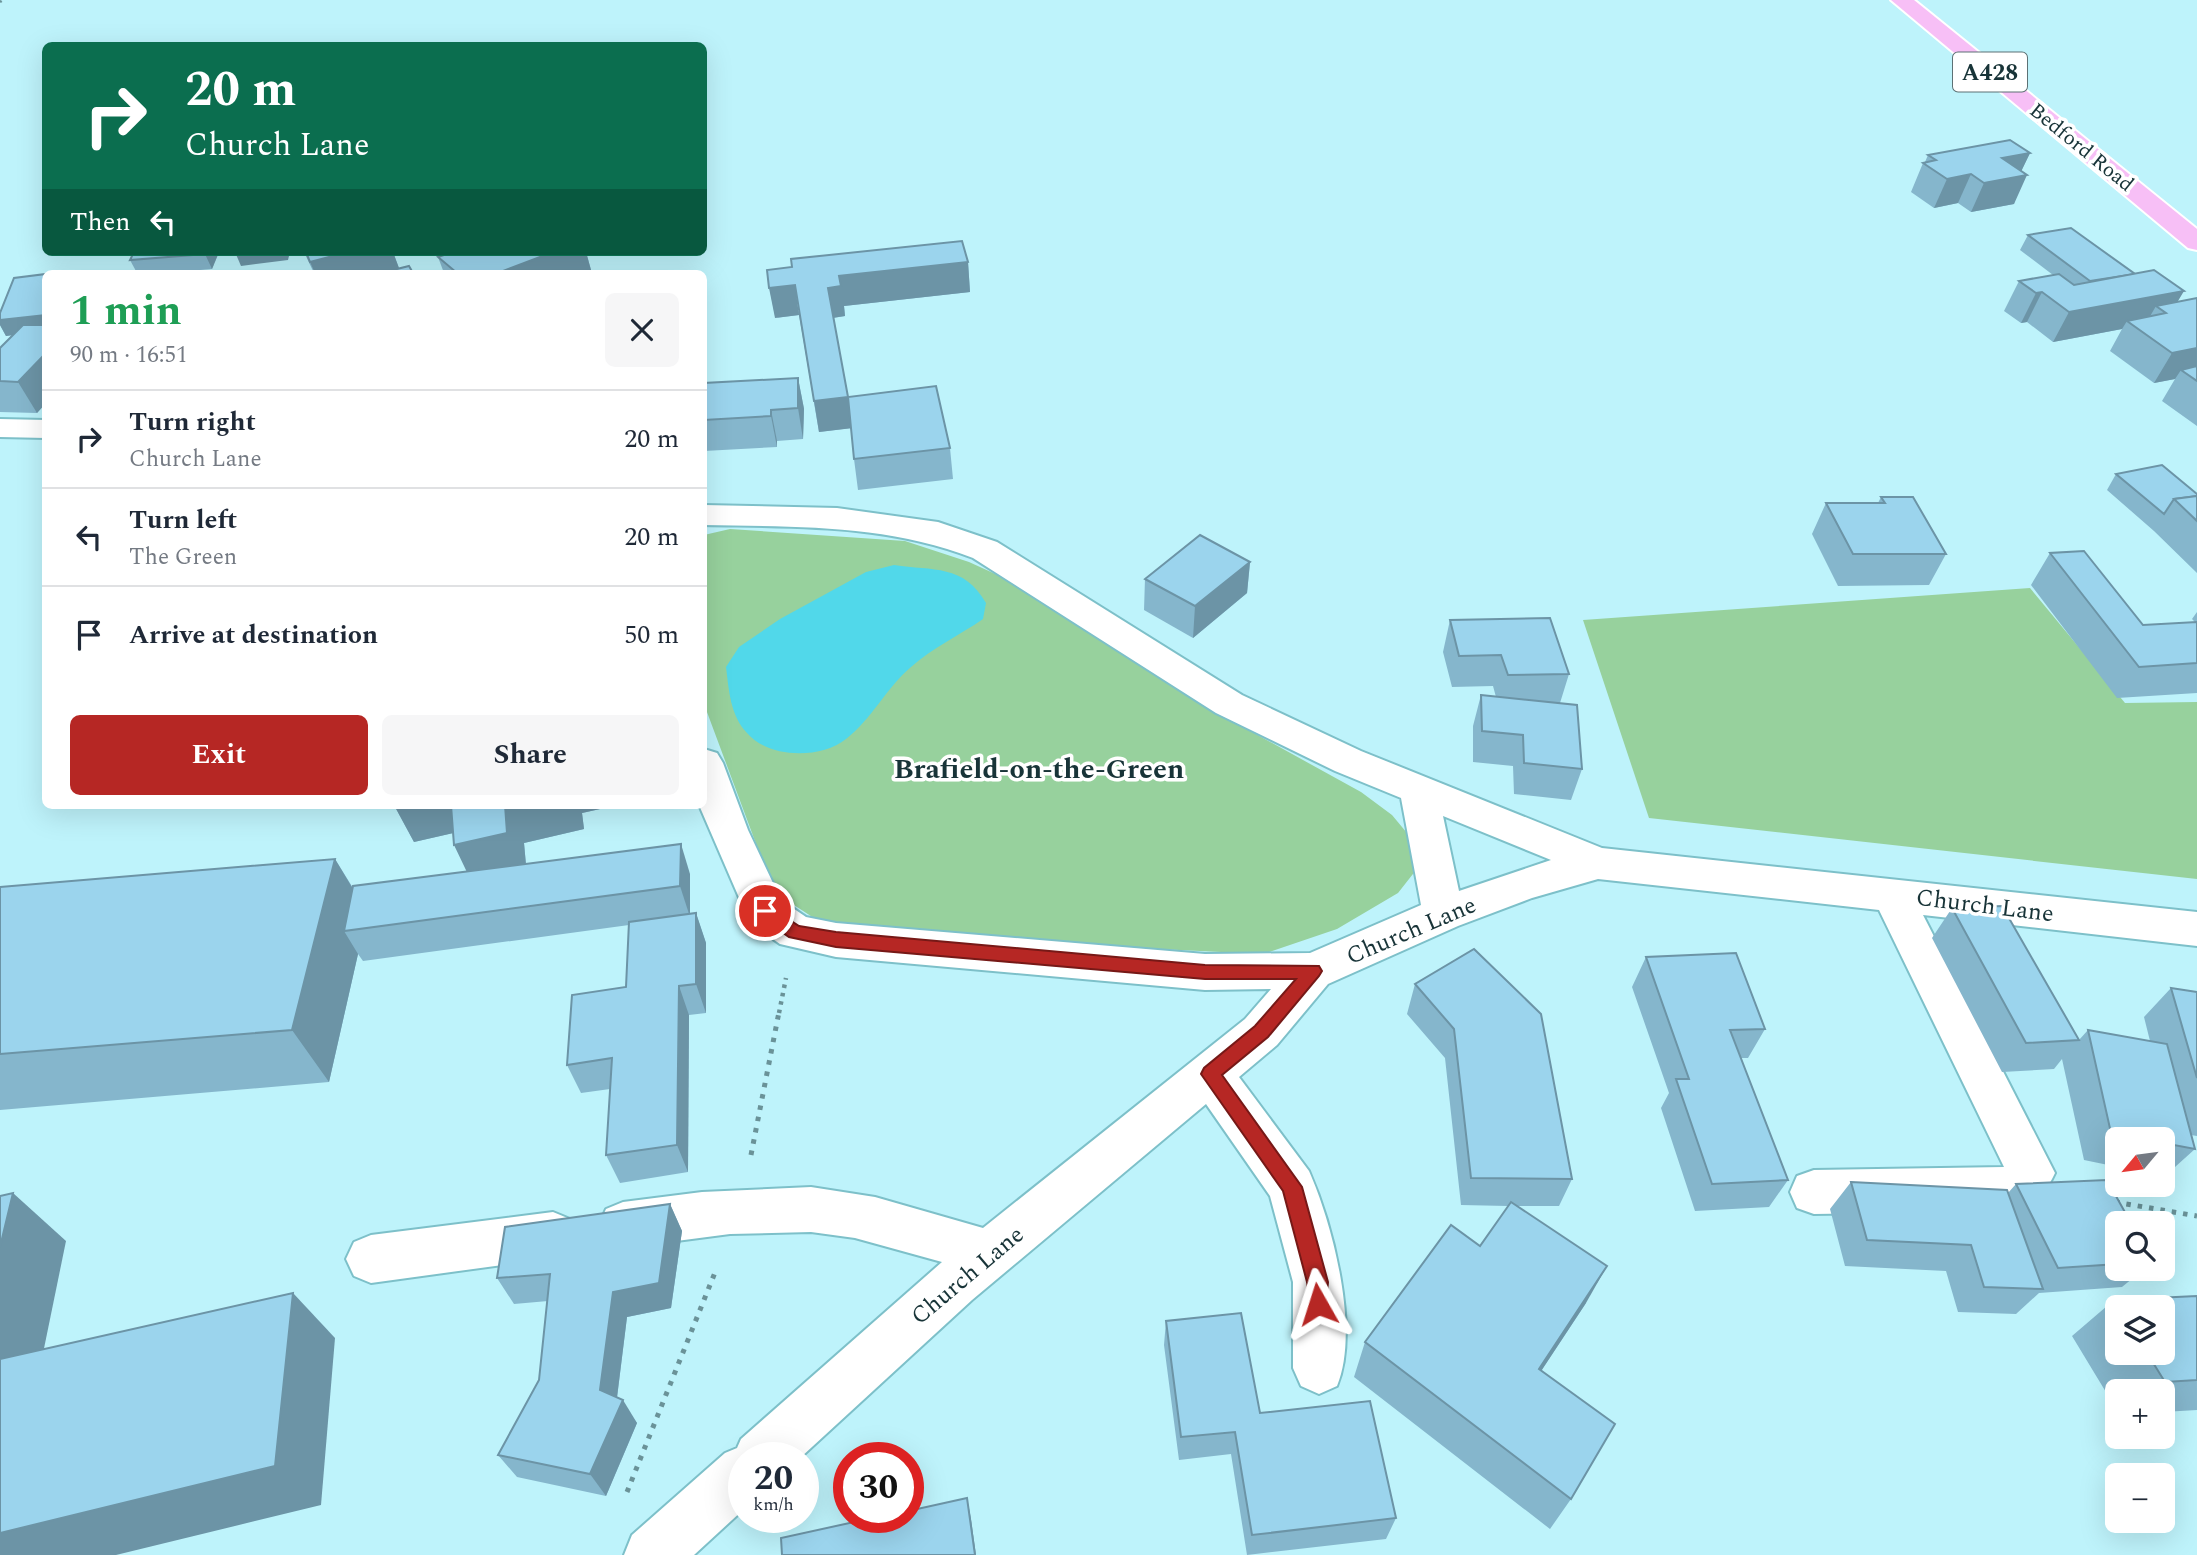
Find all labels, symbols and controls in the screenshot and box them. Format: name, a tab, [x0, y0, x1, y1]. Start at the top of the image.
text: 20 m	[185, 53, 296, 128]
road number: A428	[1953, 53, 2027, 92]
icon: right	[70, 70, 161, 161]
street label: Bedford Road	[2022, 95, 2141, 200]
text: Church Lane	[185, 121, 369, 170]
text: Then	[70, 202, 130, 242]
icon: left	[144, 203, 182, 241]
text: 1 min	[70, 280, 182, 343]
button: close	[605, 293, 679, 367]
text: 90 m · 16:51	[70, 338, 188, 373]
text: Turn right	[129, 402, 256, 442]
text: 20 m	[624, 419, 679, 459]
icon: right	[70, 420, 108, 458]
text: Church Lane	[129, 442, 262, 477]
text: Turn left	[129, 500, 237, 540]
text: 20 m	[624, 517, 679, 557]
icon: left	[70, 518, 108, 556]
text: The Green	[129, 540, 237, 575]
text: Arrive at destination	[129, 615, 378, 655]
text: 50 m	[624, 615, 679, 655]
icon: arrive	[70, 616, 108, 654]
button: Exit	[70, 715, 368, 795]
button: Share	[382, 715, 679, 795]
district label: Brafield-on-the-Green	[894, 748, 1184, 791]
street label: Church Lane	[1914, 880, 2056, 932]
pin	[735, 881, 795, 941]
street label: Church Lane	[1341, 887, 1482, 975]
icon: arrive	[746, 892, 784, 930]
north arrow	[2105, 1127, 2175, 1197]
map controls	[2105, 1127, 2175, 1533]
button: search	[2105, 1211, 2175, 1281]
street label: Church Lane	[903, 1218, 1032, 1334]
position arrow	[1281, 1267, 1355, 1341]
button: layers	[2105, 1295, 2175, 1365]
button: +	[2105, 1379, 2175, 1449]
speed limit sign: 30	[833, 1442, 924, 1533]
text: 20	[754, 1452, 793, 1505]
button: −	[2105, 1463, 2175, 1533]
text: km/h	[753, 1491, 794, 1518]

